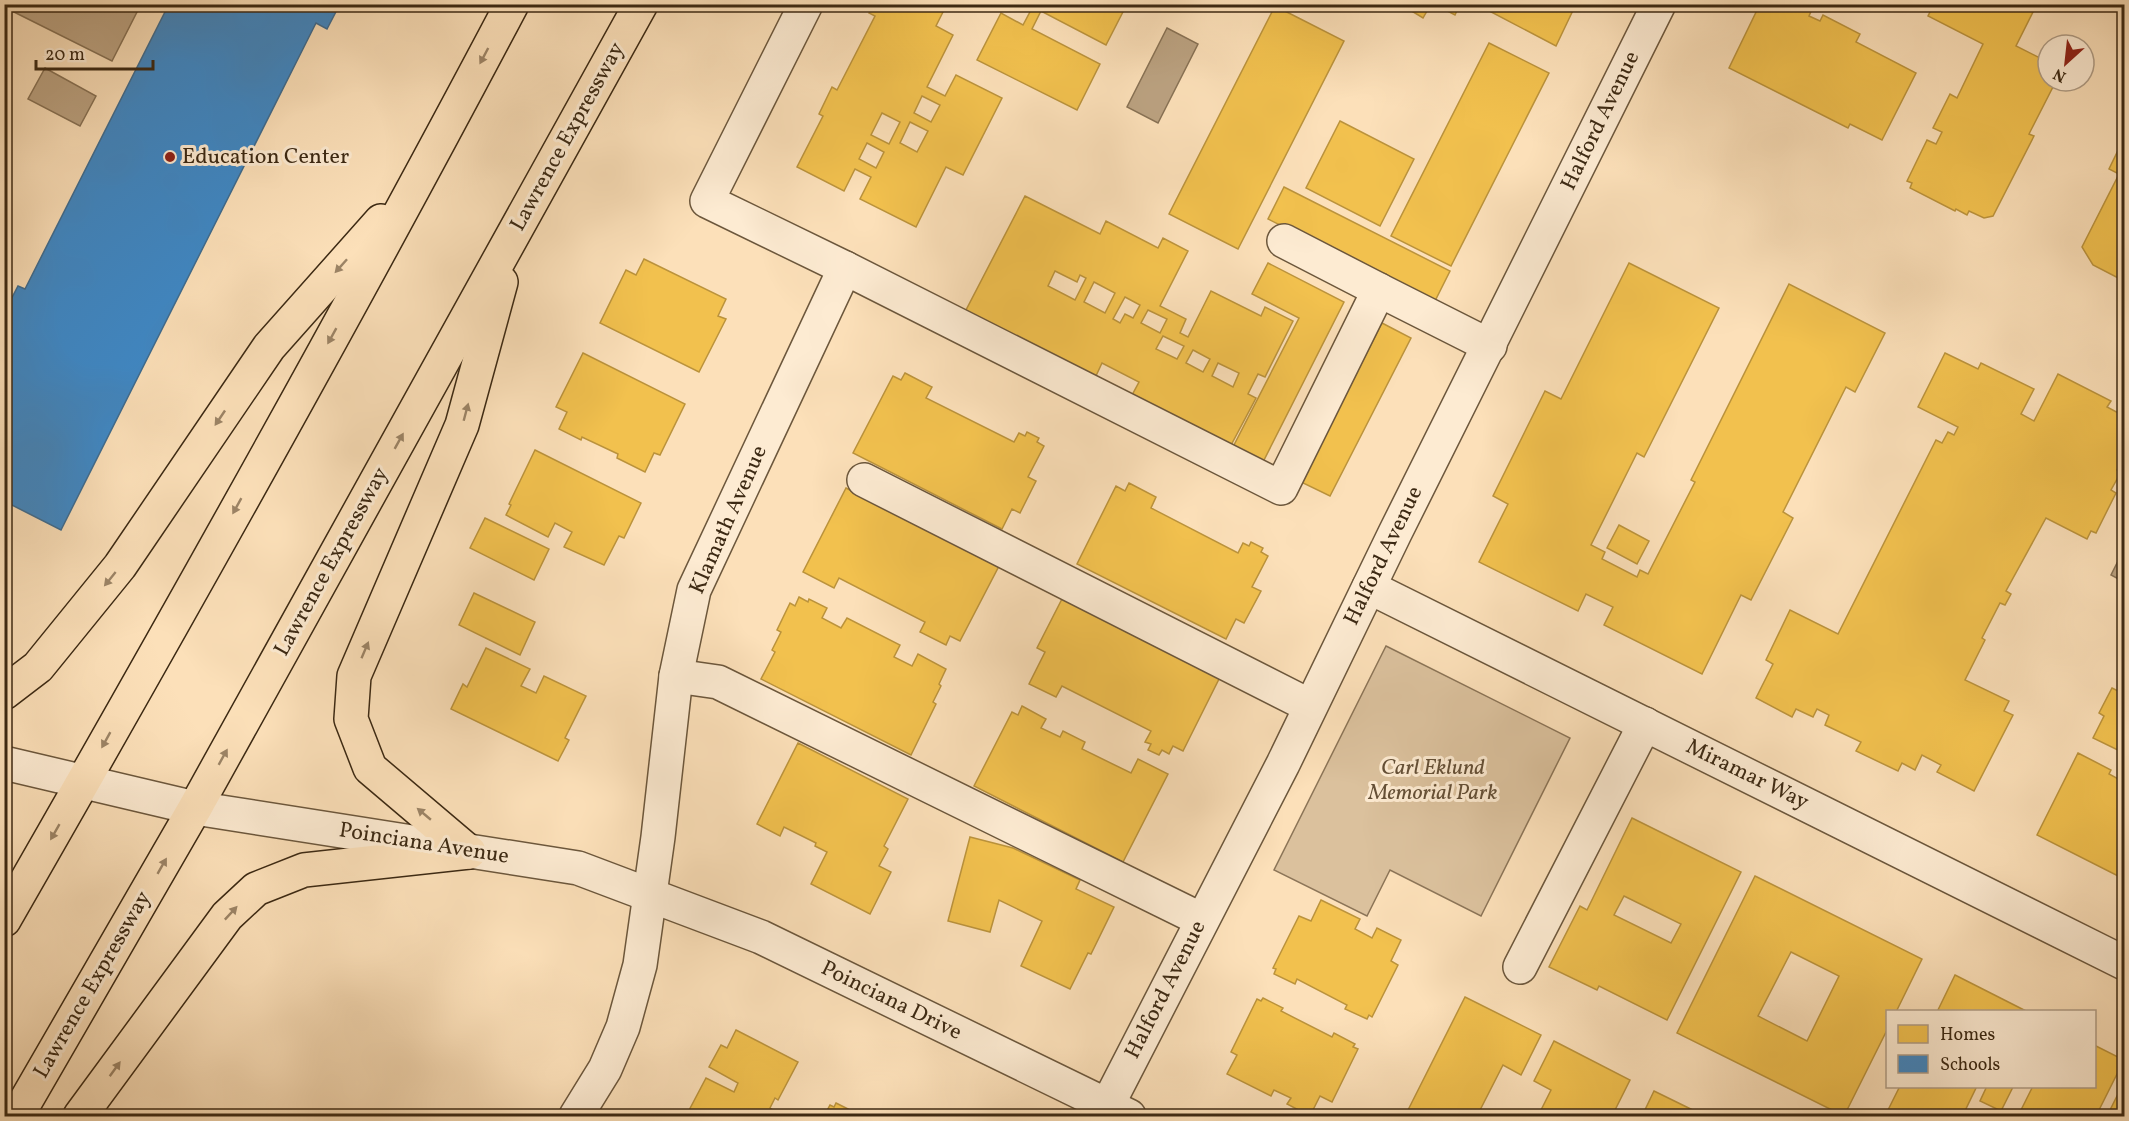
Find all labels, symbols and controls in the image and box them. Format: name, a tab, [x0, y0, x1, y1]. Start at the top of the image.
scale bar	[36, 33, 153, 71]
north arrow	[2036, 33, 2096, 93]
street label: Lawrence Expressway	[503, 37, 633, 237]
text: 20 m	[45, 43, 85, 68]
street label: Halford Avenue	[1554, 46, 1648, 196]
one-way arrow	[480, 47, 490, 65]
text: N	[2050, 62, 2070, 87]
place label: Education Center	[182, 142, 349, 173]
marker: Education Center	[163, 150, 177, 164]
one-way arrow	[334, 258, 348, 273]
one-way arrow	[327, 328, 337, 345]
one-way arrow	[462, 403, 471, 421]
one-way arrow	[215, 410, 226, 427]
one-way arrow	[394, 432, 404, 449]
street label: Klamath Avenue	[682, 441, 776, 599]
street label: Lawrence Expressway	[267, 462, 397, 662]
street label: Halford Avenue	[1337, 481, 1431, 631]
one-way arrow	[232, 498, 242, 515]
one-way arrow	[104, 571, 116, 586]
one-way arrow	[361, 641, 371, 659]
one-way arrow	[101, 732, 112, 748]
street label: Miramar Way	[1680, 732, 1814, 818]
one-way arrow	[218, 748, 228, 765]
park label: Carl Eklund Memorial Park	[1368, 753, 1497, 809]
one-way arrow	[416, 807, 432, 820]
street label: Poinciana Avenue	[337, 815, 511, 873]
one-way arrow	[50, 824, 60, 841]
one-way arrow	[156, 858, 167, 874]
street label: Lawrence Expressway	[27, 886, 159, 1084]
one-way arrow	[223, 906, 237, 920]
street label: Halford Avenue	[1118, 916, 1214, 1064]
street label: Poinciana Drive	[815, 953, 967, 1049]
legend	[1886, 1010, 2096, 1088]
text: Homes	[1940, 1023, 1995, 1048]
text: Schools	[1940, 1053, 2000, 1078]
one-way arrow	[108, 1062, 120, 1077]

